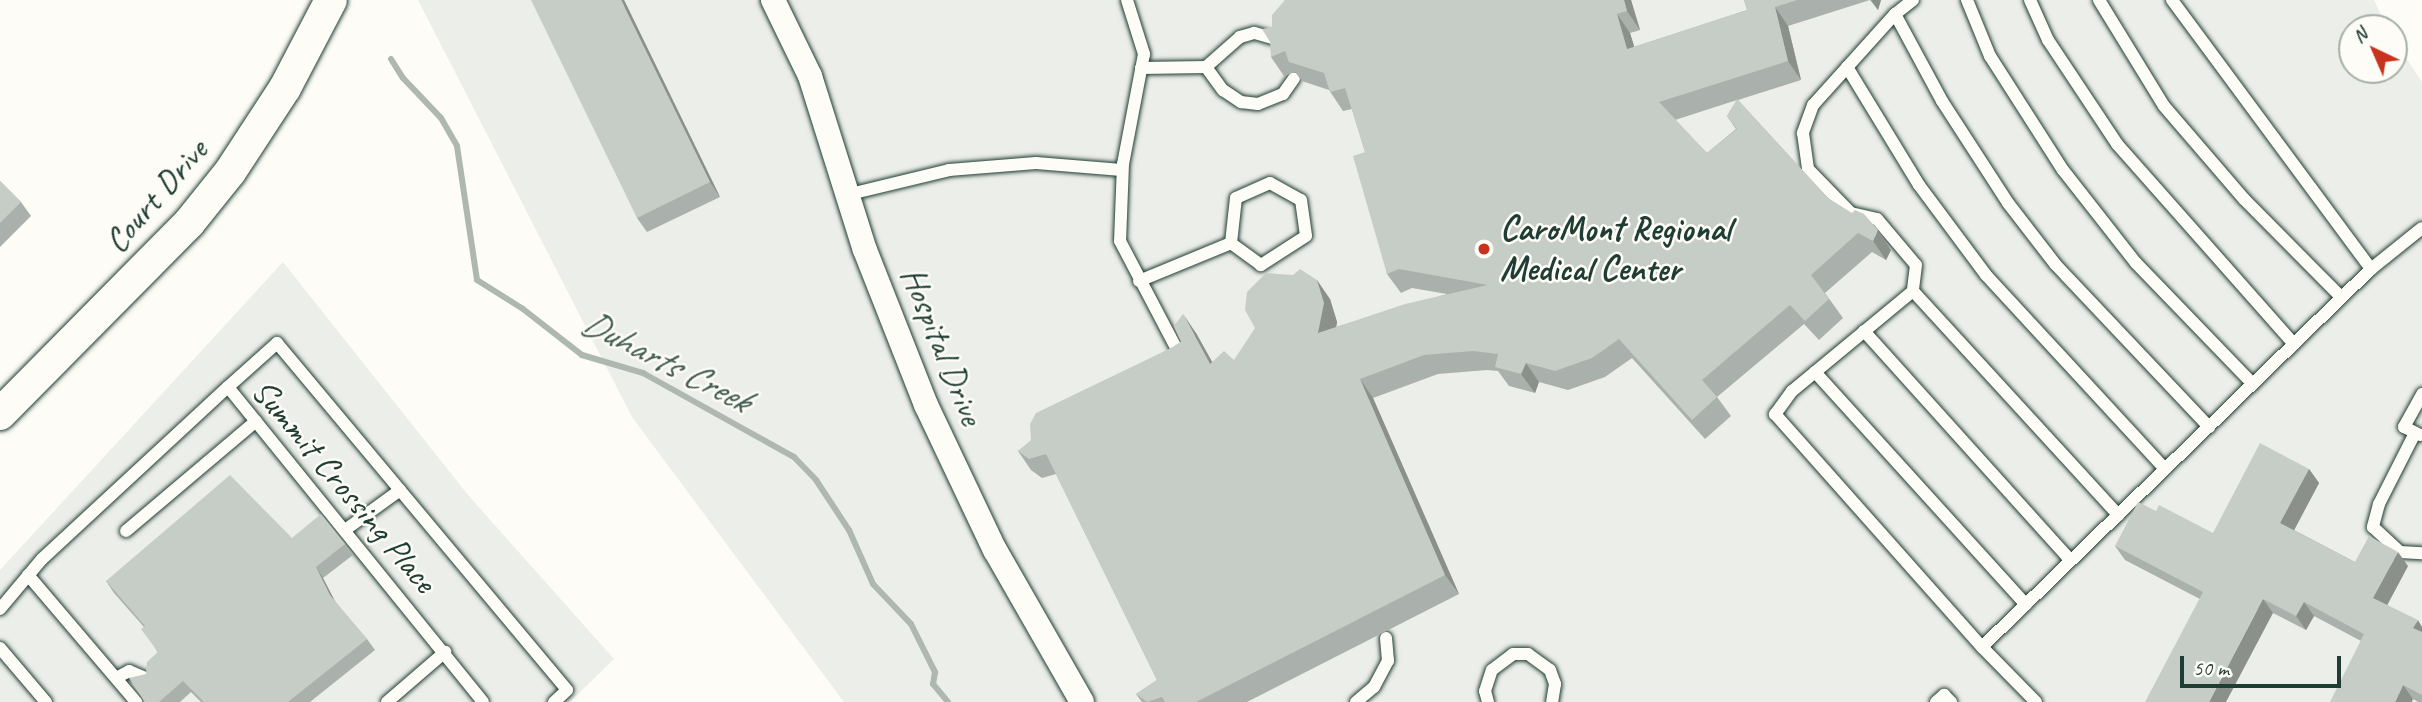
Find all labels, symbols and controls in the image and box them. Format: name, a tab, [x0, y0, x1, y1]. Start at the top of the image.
north arrow	[2338, 14, 2408, 84]
text: N	[2347, 23, 2372, 48]
street label: Court Drive	[95, 130, 217, 262]
place label: CaroMont Regional Medical Center	[1500, 208, 1732, 290]
marker: CaroMont Regional Medical Center	[1474, 239, 1494, 259]
street label: Hospital Drive	[891, 261, 993, 431]
water label: Duharts Creek	[575, 300, 757, 422]
street label: Summit Crossing Place	[242, 370, 446, 602]
scale bar	[2184, 642, 2345, 686]
text: 50 m	[2193, 655, 2229, 681]

